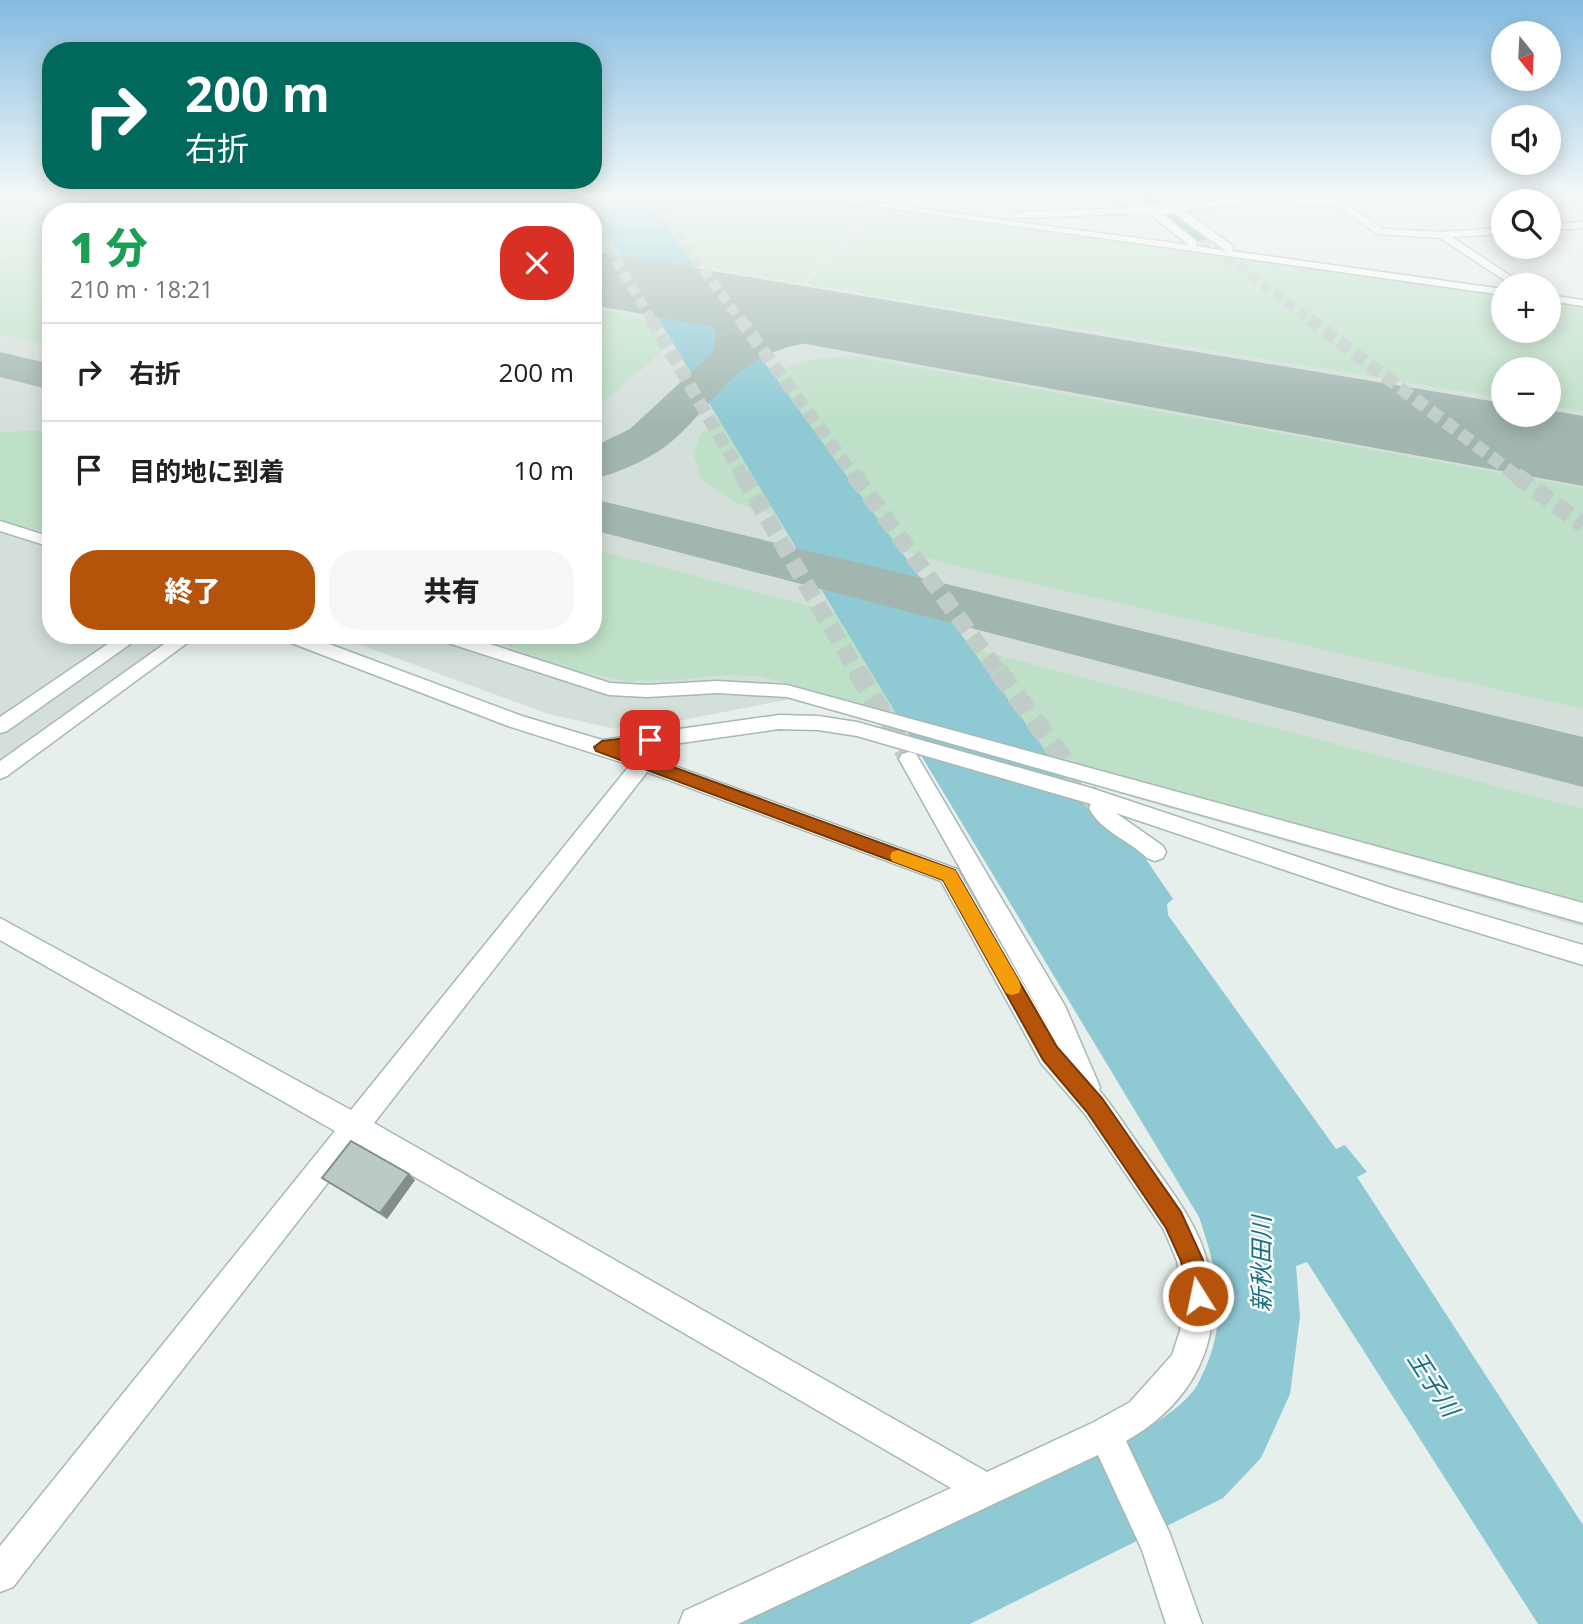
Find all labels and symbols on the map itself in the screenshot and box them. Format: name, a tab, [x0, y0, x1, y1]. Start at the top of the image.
north arrow	[1491, 21, 1561, 91]
pin	[620, 710, 680, 770]
water label: 新秋田川	[1244, 1213, 1277, 1312]
position arrow	[1161, 1259, 1235, 1333]
water label: 王子川	[1401, 1344, 1469, 1425]

